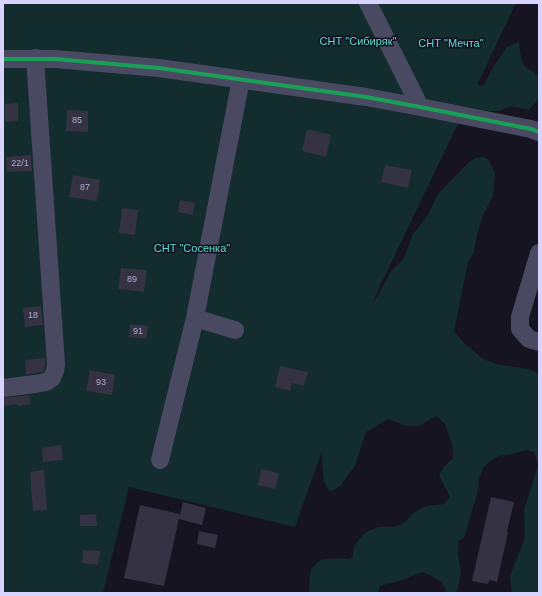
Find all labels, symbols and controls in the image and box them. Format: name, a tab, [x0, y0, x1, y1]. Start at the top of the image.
park label: СНТ "Сибиряк"	[320, 35, 396, 49]
park label: СНТ "Мечта"	[418, 37, 484, 51]
house number: 85	[72, 116, 82, 126]
house number: 22/1	[11, 159, 29, 169]
house number: 87	[80, 183, 90, 193]
park label: СНТ "Сосенка"	[154, 242, 230, 256]
house number: 89	[127, 275, 137, 285]
house number: 18	[28, 311, 38, 321]
house number: 91	[133, 327, 143, 337]
house number: 93	[96, 378, 106, 388]

